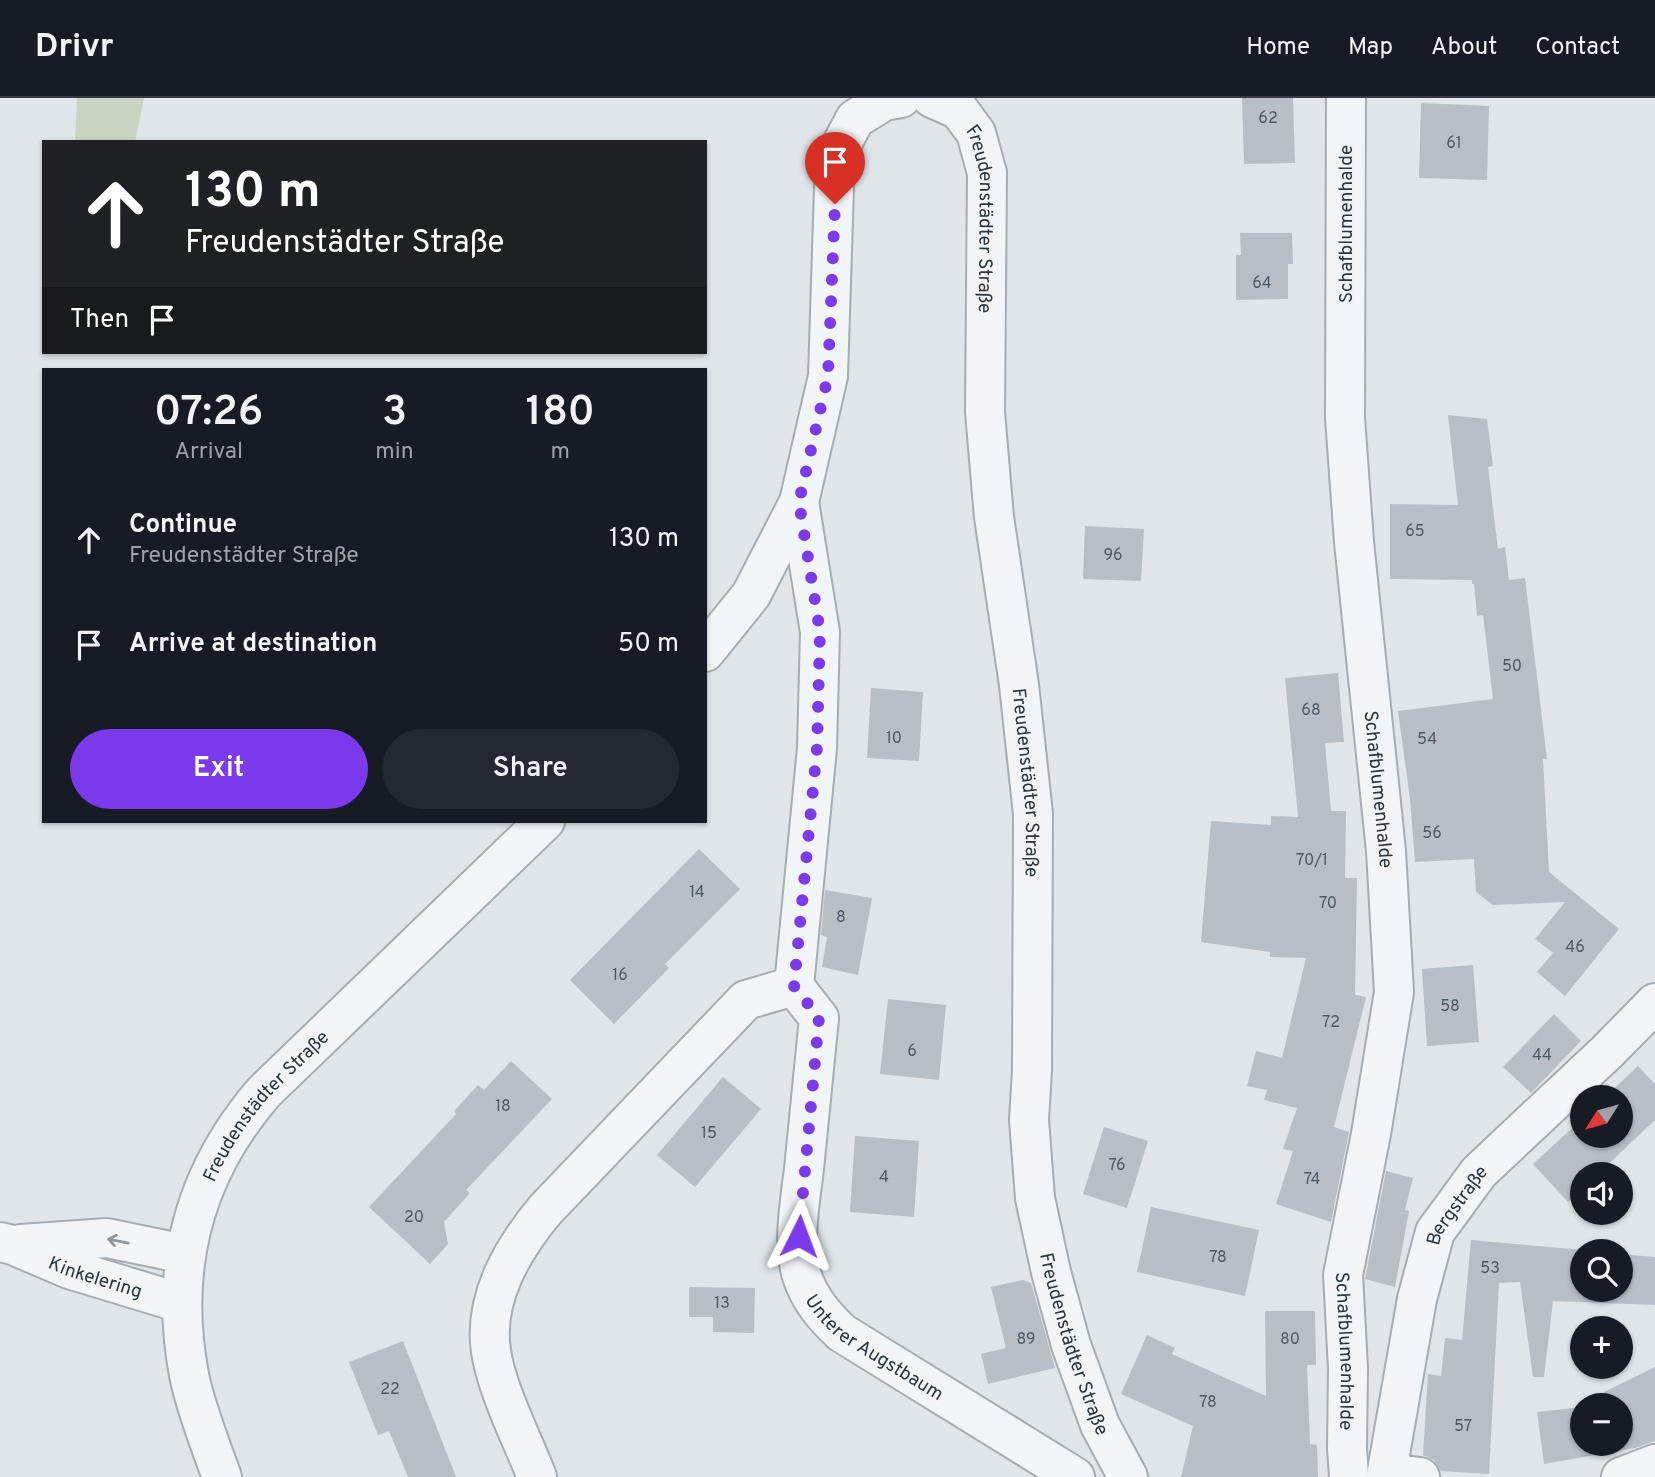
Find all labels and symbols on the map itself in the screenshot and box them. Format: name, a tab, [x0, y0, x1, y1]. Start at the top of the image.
house number: 62	[1258, 109, 1278, 129]
street label: Freudenstädter Straße	[960, 121, 997, 313]
pin	[805, 132, 865, 204]
house number: 61	[1446, 134, 1462, 154]
street label: Schafblumenhalde	[1335, 145, 1359, 303]
house number: 64	[1252, 274, 1272, 294]
house number: 65	[1405, 522, 1425, 542]
house number: 96	[1103, 546, 1123, 566]
house number: 50	[1502, 657, 1522, 677]
street label: Freudenstädter Straße	[1005, 687, 1043, 877]
house number: 68	[1301, 701, 1321, 721]
street label: Schafblumenhalde	[1358, 710, 1397, 869]
house number: 10	[886, 729, 902, 749]
house number: 54	[1417, 730, 1437, 750]
house number: 56	[1422, 824, 1442, 844]
house number: 70/1	[1296, 851, 1328, 871]
house number: 14	[689, 883, 705, 903]
house number: 70	[1319, 894, 1337, 914]
house number: 8	[836, 908, 846, 928]
house number: 46	[1565, 938, 1585, 958]
house number: 16	[612, 966, 628, 986]
house number: 58	[1440, 997, 1460, 1017]
house number: 72	[1322, 1013, 1340, 1033]
street label: Freudenstädter Straße	[198, 1026, 335, 1186]
house number: 6	[907, 1042, 917, 1062]
house number: 44	[1532, 1046, 1552, 1066]
north arrow	[1570, 1085, 1633, 1148]
house number: 18	[495, 1097, 511, 1117]
house number: 15	[701, 1124, 717, 1144]
house number: 76	[1108, 1156, 1126, 1176]
street label: Bergstraße	[1422, 1160, 1493, 1248]
house number: 4	[879, 1168, 889, 1188]
house number: 74	[1304, 1170, 1320, 1190]
position arrow	[762, 1199, 836, 1273]
house number: 20	[404, 1208, 424, 1228]
one-way arrow	[107, 1234, 130, 1247]
house number: 78	[1209, 1248, 1227, 1268]
street label: Freudenstädter Straße	[1033, 1251, 1113, 1440]
street label: Kinkelering	[44, 1252, 145, 1305]
house number: 53	[1480, 1259, 1500, 1279]
street label: Schafblumenhalde	[1329, 1271, 1358, 1430]
street label: Unterer Augstbaum	[799, 1290, 948, 1407]
house number: 13	[714, 1294, 730, 1314]
house number: 89	[1016, 1330, 1036, 1350]
house number: 80	[1280, 1330, 1300, 1350]
house number: 22	[380, 1380, 400, 1400]
house number: 78	[1199, 1393, 1217, 1413]
house number: 57	[1454, 1417, 1472, 1437]

